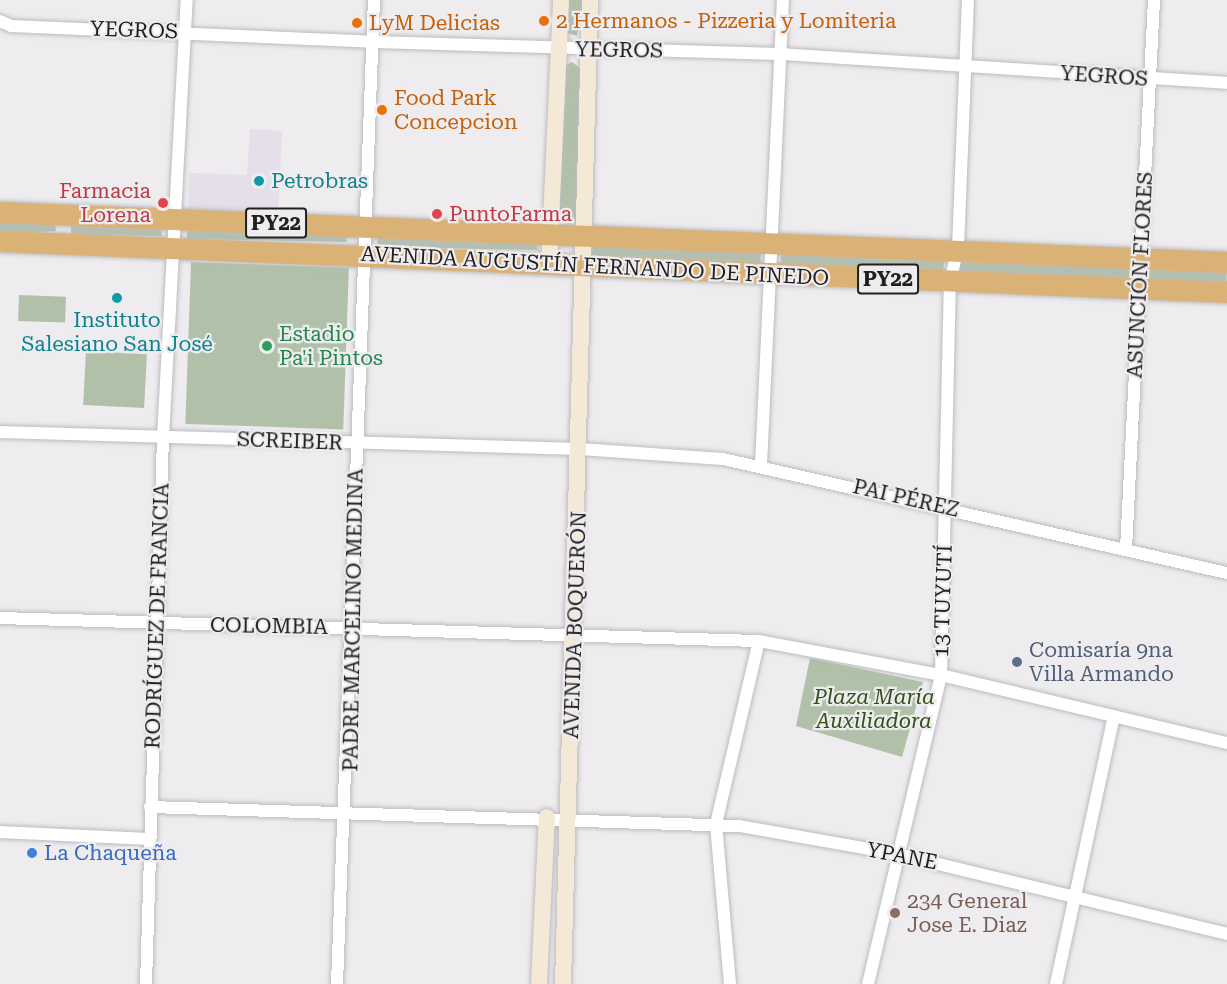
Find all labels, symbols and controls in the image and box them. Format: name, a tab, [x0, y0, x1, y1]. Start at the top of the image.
place label: 2 Hermanos - Pizzeria y Lomiteria	[556, 8, 896, 34]
place label: LyM Delicias	[369, 10, 500, 36]
marker: 2 Hermanos - Pizzeria y Lomiteria	[537, 14, 551, 28]
street label: YEGROS	[90, 16, 178, 44]
marker: LyM Delicias	[350, 16, 364, 30]
street label: YEGROS	[575, 37, 663, 63]
street label: YEGROS	[1059, 60, 1149, 92]
place label: Food Park Concepcion	[394, 85, 517, 135]
marker: Food Park Concepcion	[375, 103, 389, 117]
place label: Petrobras	[271, 168, 368, 194]
street label: ASUNCIÓN FLORES	[1122, 171, 1158, 379]
marker: Petrobras	[252, 174, 266, 188]
place label: Farmacia Lorena	[59, 178, 151, 228]
marker: Farmacia Lorena	[156, 196, 170, 210]
place label: PuntoFarma	[449, 201, 572, 227]
road number: PY22	[244, 206, 308, 240]
marker: PuntoFarma	[430, 207, 444, 221]
street label: AVENIDA AUGUSTÍN FERNANDO DE PINEDO	[360, 241, 830, 291]
road number: PY22	[856, 262, 920, 296]
marker: Instituto Salesiano San José	[110, 291, 124, 305]
place label: Instituto Salesiano San José	[21, 307, 213, 357]
place label: Estadio Pa'i Pintos	[279, 321, 383, 371]
marker: Estadio Pa'i Pintos	[260, 339, 274, 353]
street label: SCREIBER	[237, 427, 343, 455]
street label: PADRE MARCELINO MEDINA	[338, 468, 368, 772]
street label: PAI PÉREZ	[850, 474, 962, 522]
street label: RODRÍGUEZ DE FRANCIA	[140, 483, 174, 749]
street label: AVENIDA BOQUERÓN	[558, 511, 592, 739]
street label: 13 TUYUTÍ	[928, 544, 958, 658]
street label: COLOMBIA	[210, 612, 328, 640]
place label: Comisaría 9na Villa Armando	[1029, 637, 1174, 687]
marker: Comisaría 9na Villa Armando	[1010, 655, 1024, 669]
park label: Plaza María Auxiliadora	[813, 684, 935, 734]
street label: YPANE	[864, 837, 940, 875]
place label: La Chaqueña	[44, 840, 177, 866]
marker: La Chaqueña	[25, 846, 39, 860]
place label: 234 General Jose E. Diaz	[907, 888, 1027, 938]
marker: 234 General Jose E. Diaz	[888, 906, 902, 920]

